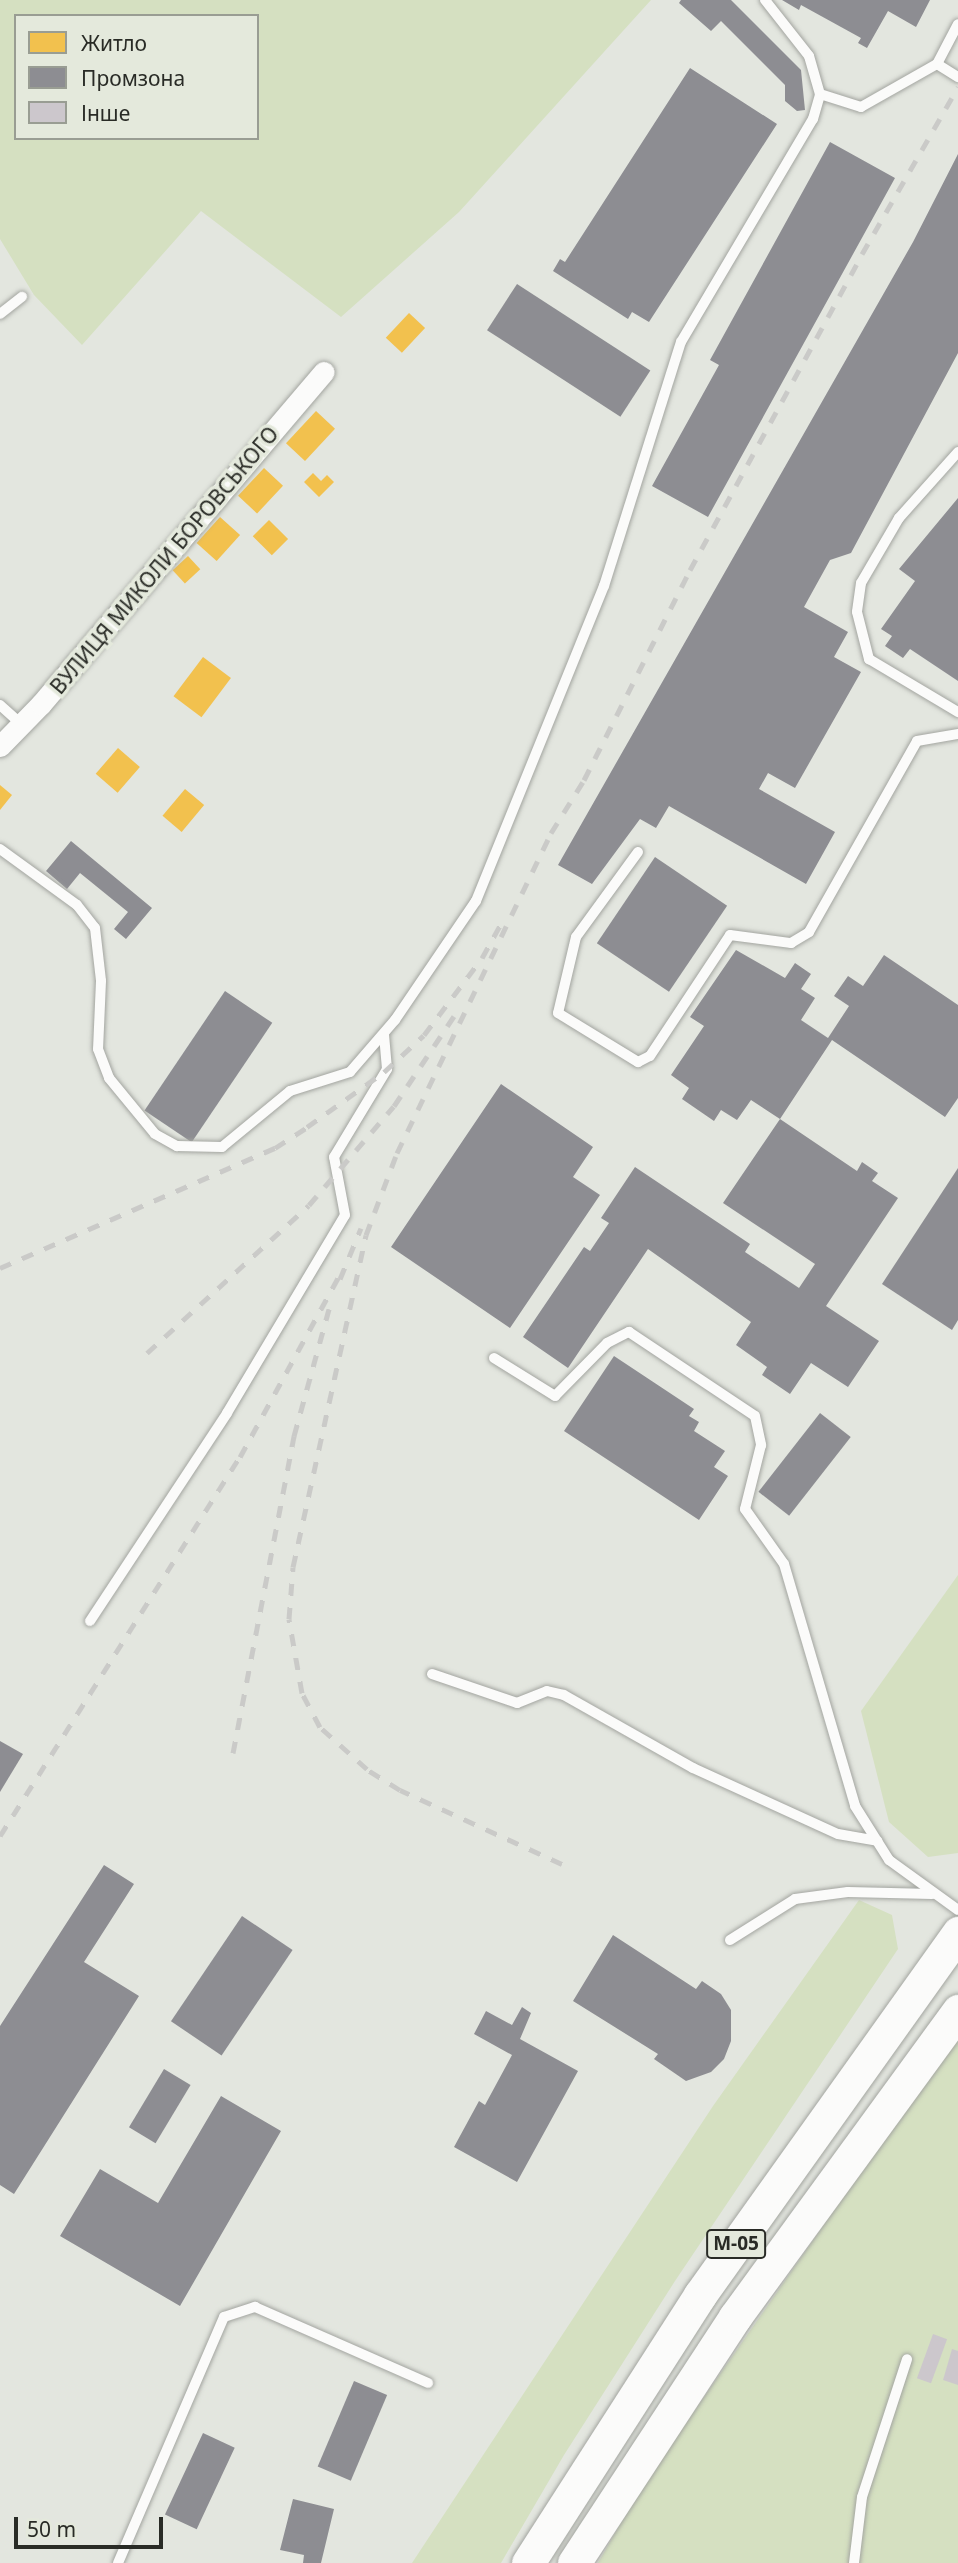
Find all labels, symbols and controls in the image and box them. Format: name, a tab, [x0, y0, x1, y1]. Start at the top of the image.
legend	[14, 14, 259, 140]
text: Житло	[81, 29, 147, 57]
text: Промзона	[81, 64, 185, 92]
text: Інше	[81, 99, 130, 127]
street label: ВУЛИЦЯ МИКОЛИ БОРОВСЬКОГО	[45, 421, 283, 699]
road number: М-05	[704, 2228, 768, 2260]
scale bar	[18, 2504, 166, 2548]
text: 50 m	[27, 2515, 76, 2543]

